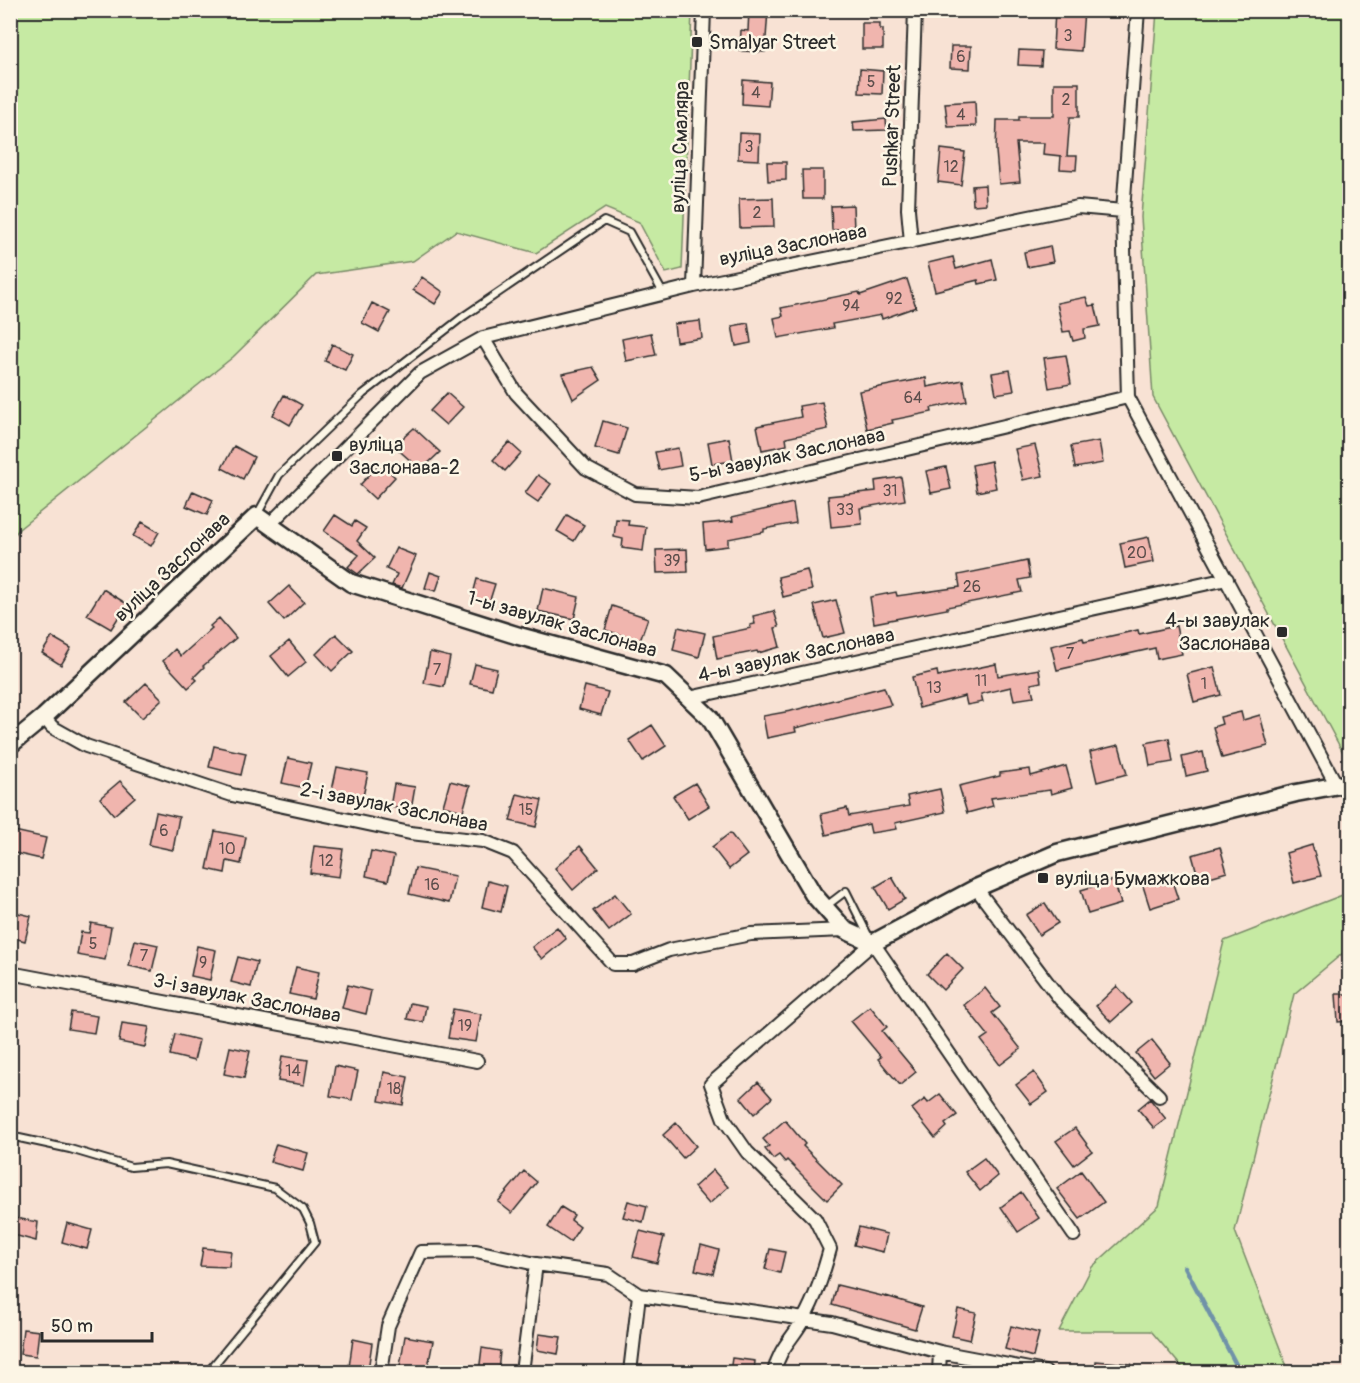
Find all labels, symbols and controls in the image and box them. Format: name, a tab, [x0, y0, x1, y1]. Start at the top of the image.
house number: 3	[1064, 26, 1073, 46]
place label: Smalyar Street	[709, 30, 837, 55]
marker: Smalyar Street	[690, 35, 704, 49]
house number: 6	[956, 47, 966, 67]
street label: Pushkar Street	[877, 63, 907, 188]
house number: 5	[867, 72, 875, 92]
street label: вуліца Смаляра	[665, 81, 695, 213]
house number: 4	[751, 83, 761, 103]
house number: 2	[1062, 90, 1071, 110]
house number: 4	[956, 105, 966, 125]
house number: 3	[745, 137, 754, 157]
house number: 12	[943, 157, 959, 177]
house number: 2	[753, 203, 762, 223]
street label: вуліца Заслонава	[717, 218, 869, 272]
house number: 92	[885, 289, 903, 309]
house number: 94	[842, 296, 860, 316]
house number: 64	[904, 388, 922, 408]
street label: 5-ы завулак Заслонава	[687, 422, 887, 488]
place label: вуліца Заслонава-2	[349, 432, 460, 480]
marker: вуліца Заслонава-2	[330, 449, 344, 463]
house number: 31	[882, 481, 898, 501]
house number: 33	[836, 500, 854, 520]
street label: вуліца Заслонава	[109, 507, 235, 627]
house number: 20	[1127, 543, 1147, 563]
house number: 39	[663, 551, 681, 571]
house number: 26	[963, 577, 981, 597]
street label: 1-ы завулак Заслонава	[464, 585, 660, 663]
place label: 4-ы завулак Заслонава	[1165, 608, 1270, 656]
street label: 4-ы завулак Заслонава	[695, 622, 897, 688]
marker: 4-ы завулак Заслонава	[1275, 625, 1289, 639]
house number: 7	[1066, 644, 1075, 664]
house number: 7	[433, 660, 442, 680]
house number: 11	[975, 671, 987, 691]
house number: 1	[1201, 674, 1207, 694]
house number: 13	[926, 678, 942, 698]
street label: 2-і завулак Заслонава	[298, 777, 490, 837]
house number: 15	[519, 800, 533, 820]
house number: 6	[159, 821, 169, 841]
house number: 10	[218, 839, 236, 859]
house number: 12	[318, 851, 334, 871]
place label: вуліца Бумажкова	[1055, 866, 1210, 891]
marker: вуліца Бумажкова	[1036, 871, 1050, 885]
house number: 16	[424, 875, 440, 895]
house number: 5	[89, 934, 97, 954]
house number: 7	[140, 946, 149, 966]
house number: 9	[199, 953, 207, 973]
street label: 3-і завулак Заслонава	[151, 968, 343, 1028]
house number: 19	[458, 1016, 472, 1036]
house number: 14	[285, 1061, 301, 1081]
house number: 18	[387, 1079, 401, 1099]
scale bar	[42, 1305, 152, 1343]
text: 50 m	[51, 1315, 93, 1338]

